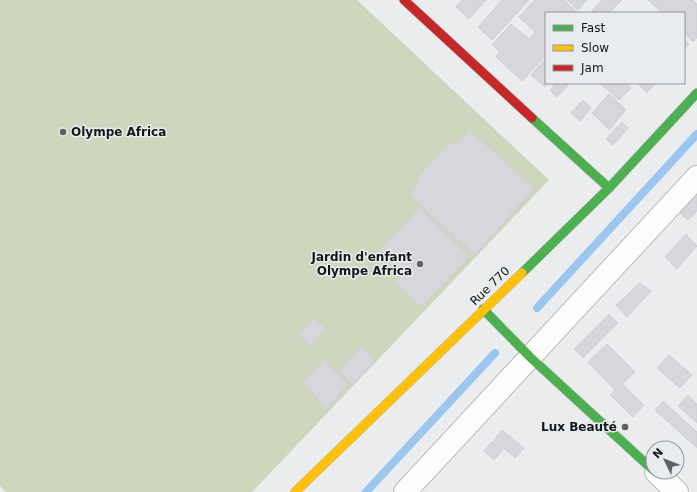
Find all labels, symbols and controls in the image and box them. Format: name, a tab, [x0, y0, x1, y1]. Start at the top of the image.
legend	[545, 12, 685, 84]
text: Fast	[581, 21, 605, 35]
text: Slow	[581, 41, 609, 55]
text: Jam	[580, 61, 604, 75]
place label: Olympe Africa	[71, 125, 166, 139]
marker: Olympe Africa	[58, 127, 68, 137]
place label: Jardin d'enfant Olympe Africa	[311, 250, 412, 278]
marker: Jardin d'enfant Olympe Africa	[415, 259, 425, 269]
street label: Rue 770	[467, 264, 513, 308]
place label: Lux Beauté	[541, 420, 617, 434]
marker: Lux Beauté	[620, 422, 630, 432]
north arrow	[645, 440, 685, 480]
text: N	[650, 446, 666, 461]

